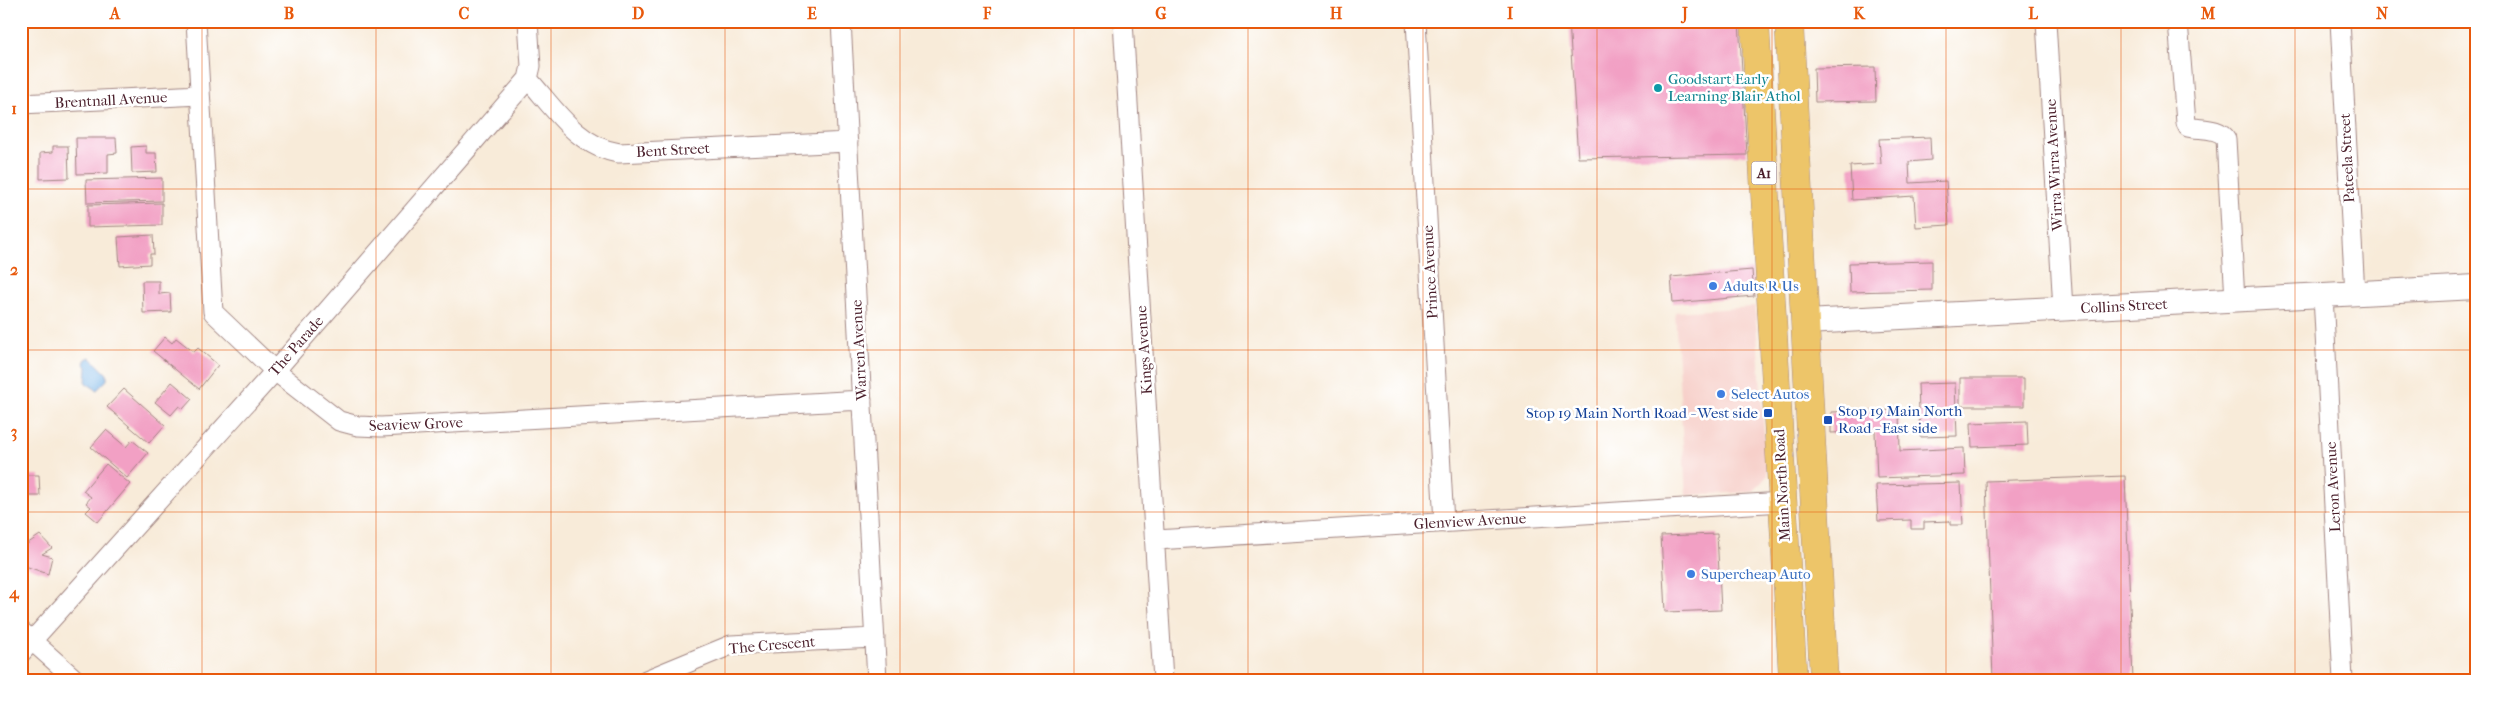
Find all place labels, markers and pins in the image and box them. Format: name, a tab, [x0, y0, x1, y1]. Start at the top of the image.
place label: Goodstart Early Learning Blair Athol	[1668, 70, 1801, 105]
marker: Goodstart Early Learning Blair Athol	[1652, 82, 1664, 94]
place label: Adults R Us	[1722, 277, 1799, 295]
marker: Adults R Us	[1707, 280, 1719, 292]
place label: Select Autos	[1731, 385, 1810, 403]
marker: Select Autos	[1715, 388, 1727, 400]
place label: Stop 19 Main North Road - East side	[1838, 402, 1963, 437]
place label: Stop 19 Main North Road - West side	[1526, 404, 1759, 422]
marker: Stop 19 Main North Road - West side	[1762, 407, 1774, 419]
marker: Stop 19 Main North Road - East side	[1822, 414, 1834, 426]
place label: Supercheap Auto	[1701, 565, 1811, 583]
marker: Supercheap Auto	[1685, 568, 1697, 580]

